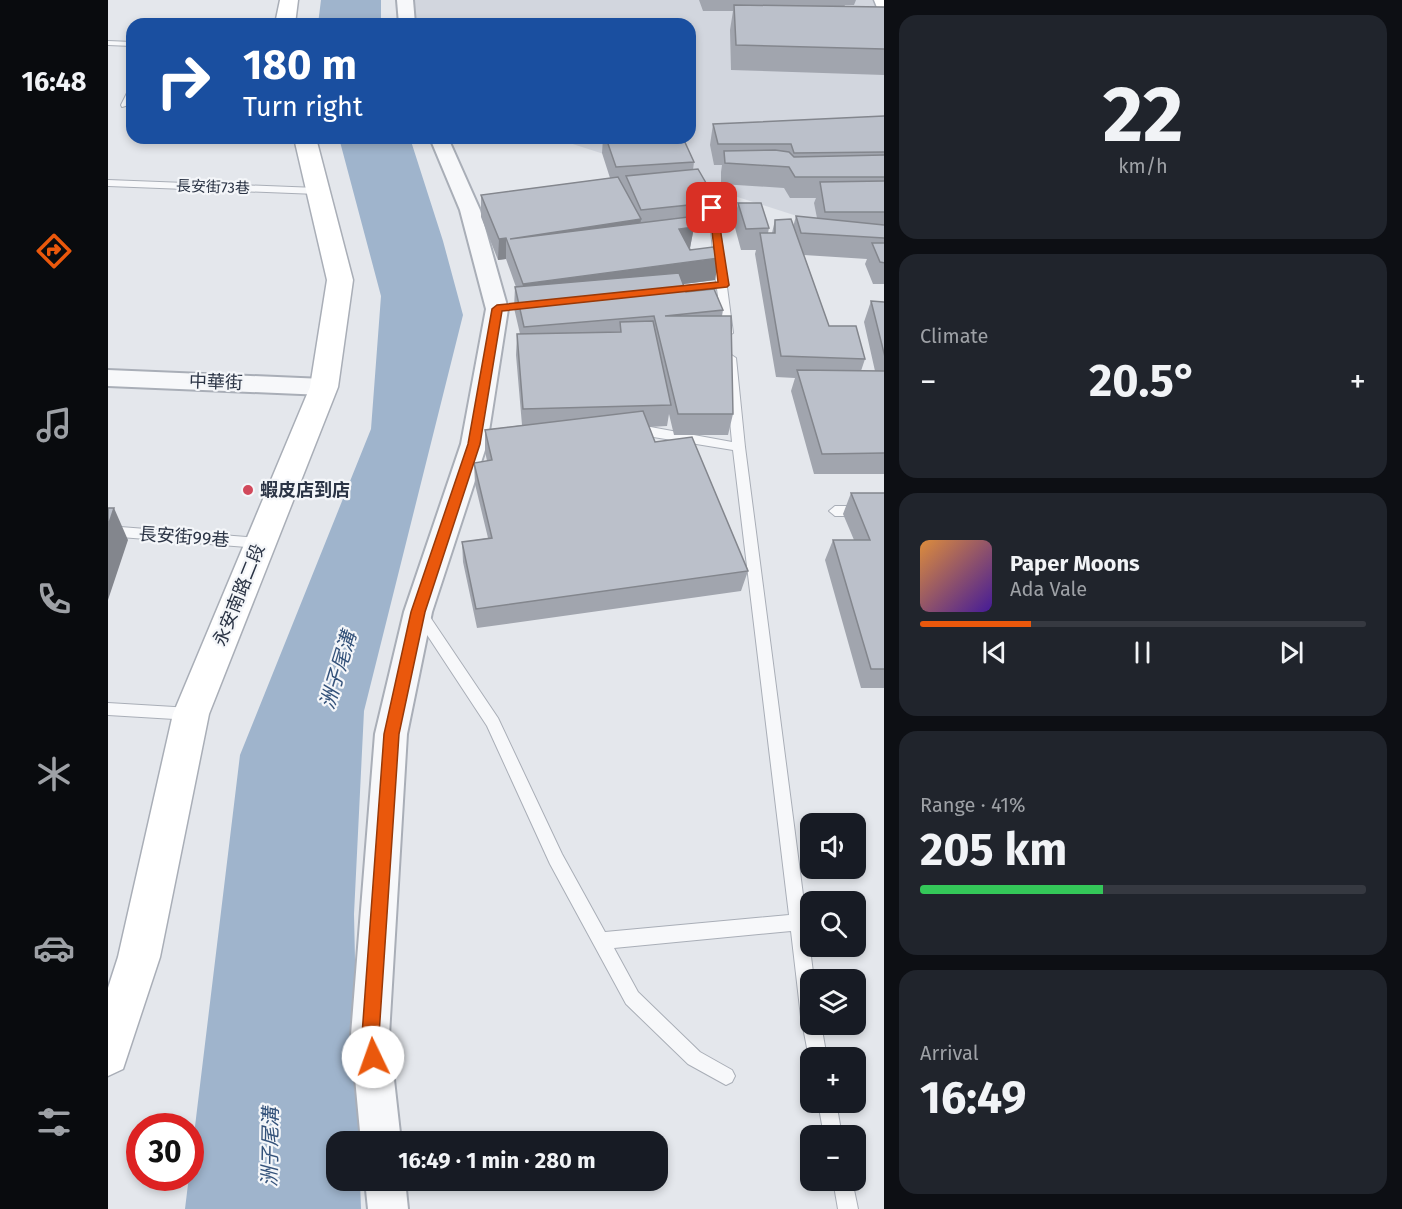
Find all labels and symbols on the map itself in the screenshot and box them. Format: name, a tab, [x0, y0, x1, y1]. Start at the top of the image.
street label: 長安街73巷	[176, 177, 250, 197]
pin	[686, 182, 737, 233]
street label: 中華街	[189, 370, 243, 394]
place label: 蝦皮店到店	[260, 479, 350, 501]
marker: 蝦皮店到店	[241, 483, 255, 497]
street label: 長安街99巷	[138, 523, 230, 551]
street label: 永安南路二段	[209, 541, 269, 649]
water label: 洲子尾溝	[315, 625, 362, 712]
position arrow	[341, 1025, 405, 1089]
water label: 洲子尾溝	[257, 1104, 283, 1187]
speed limit sign: 30	[126, 1113, 204, 1191]

